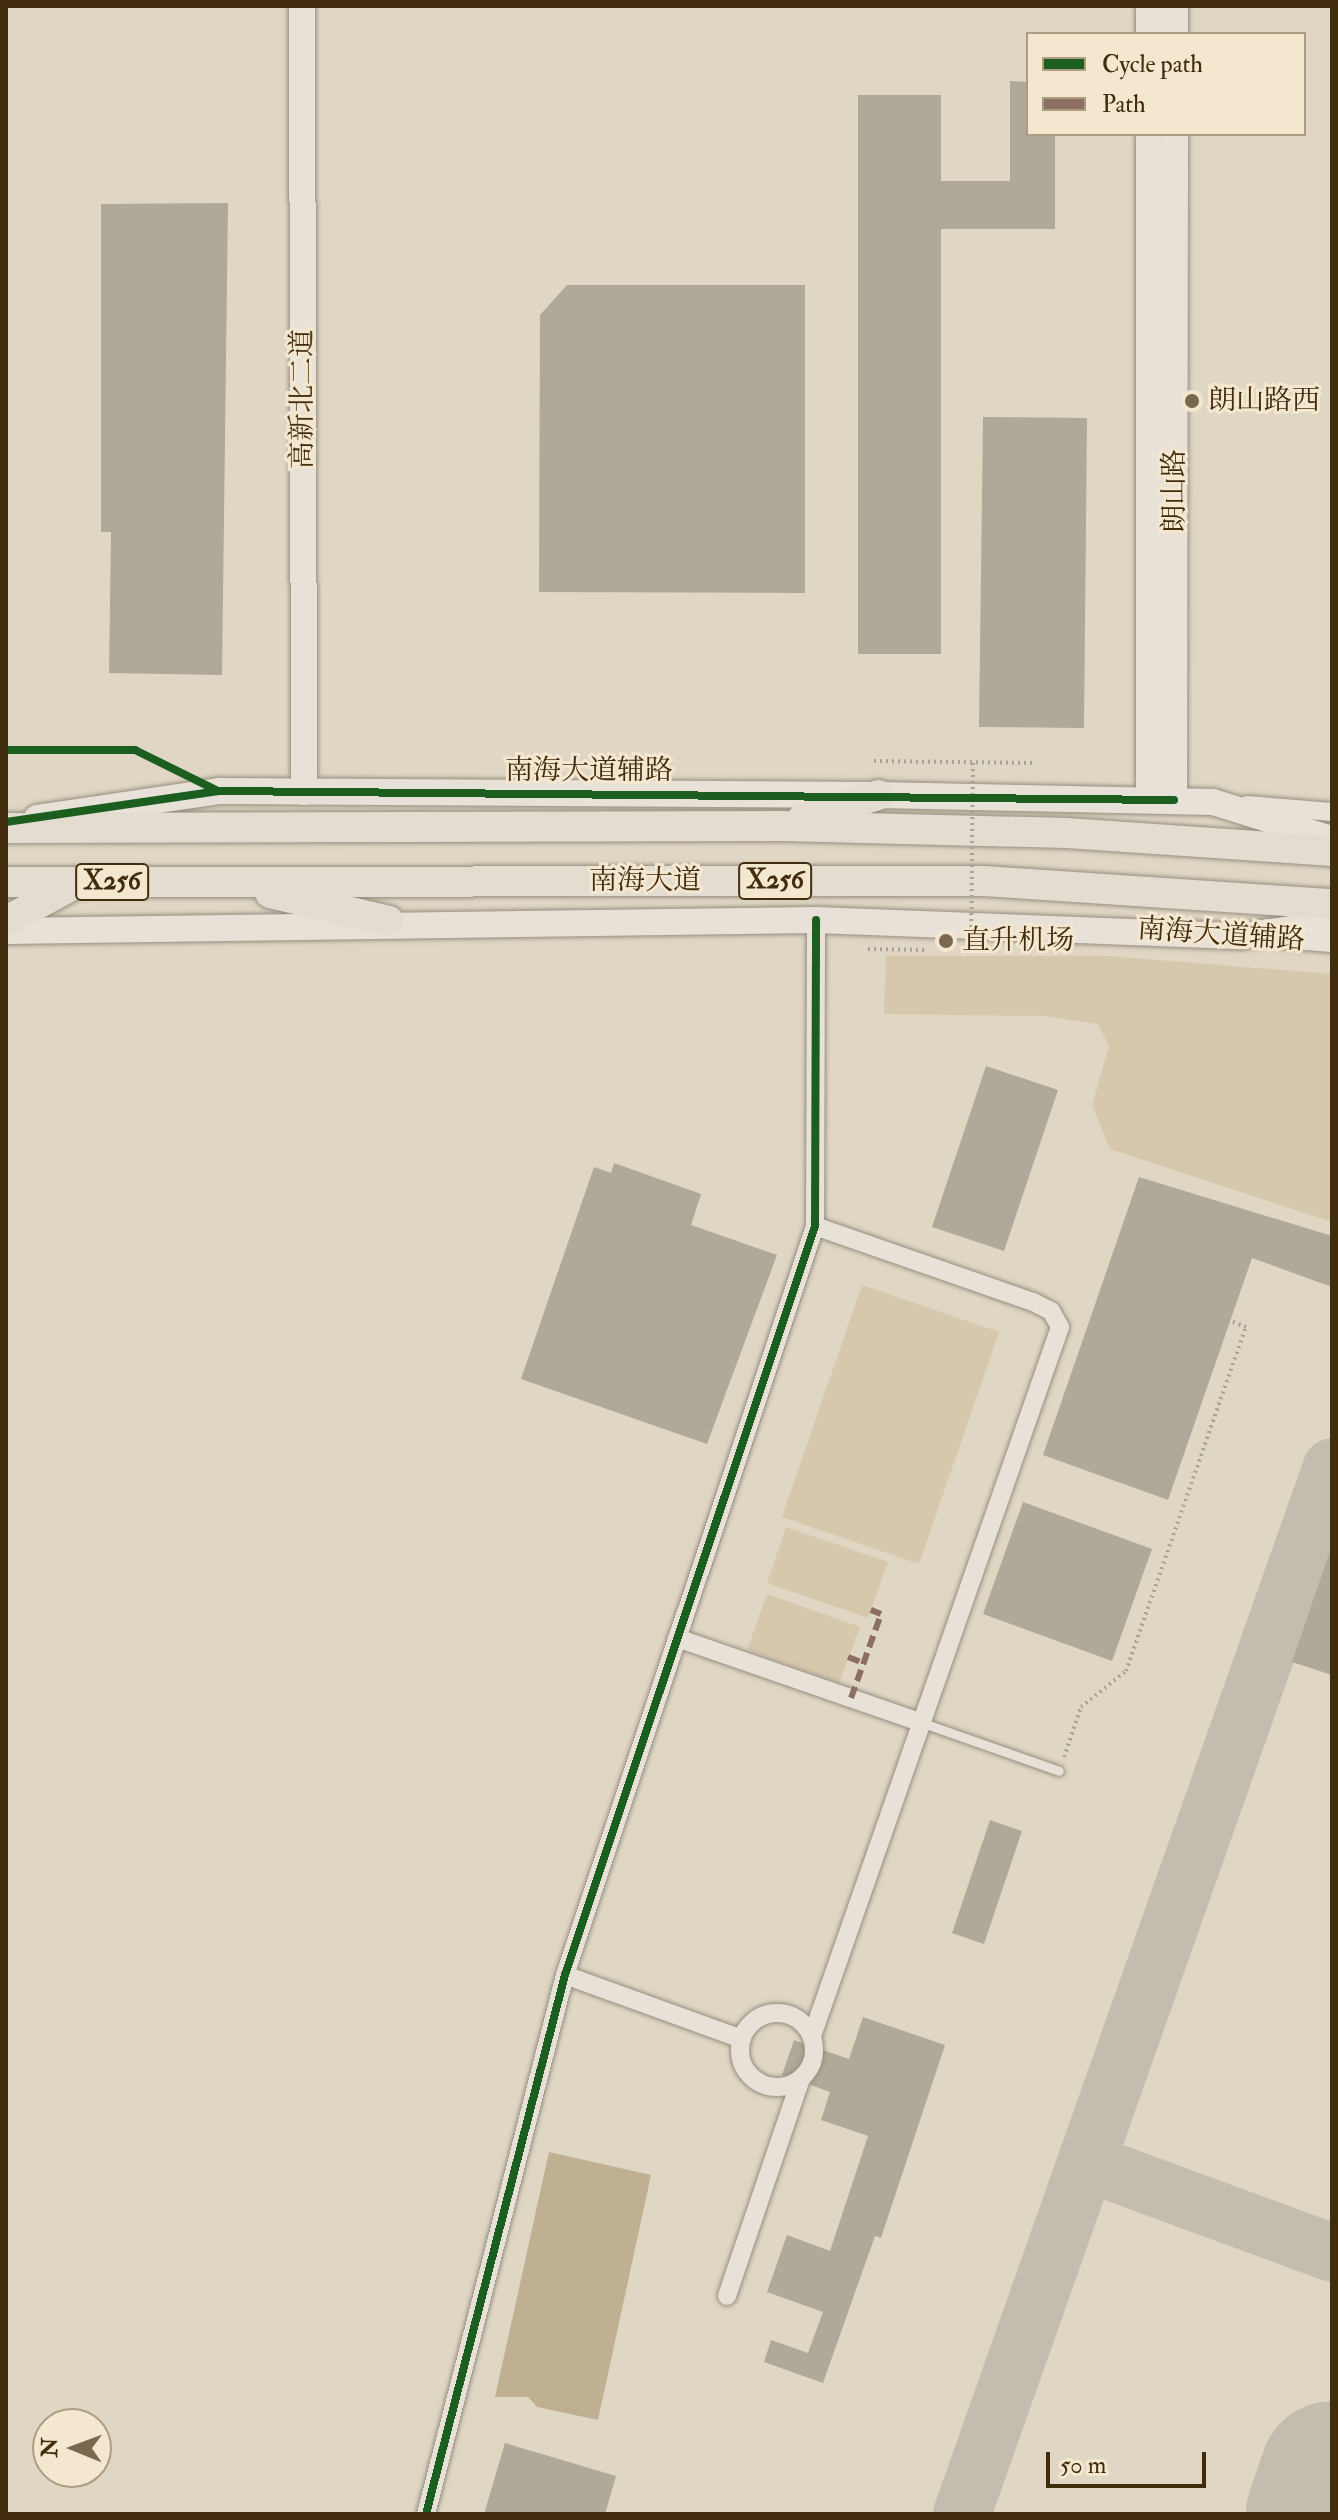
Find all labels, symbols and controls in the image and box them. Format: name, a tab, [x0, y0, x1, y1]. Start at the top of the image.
legend	[1026, 32, 1306, 136]
text: Cycle path	[1102, 49, 1203, 80]
text: Path	[1102, 89, 1146, 120]
street label: 高新北二道	[286, 329, 320, 469]
place label: 朗山路西	[1208, 384, 1320, 418]
marker: 朗山路西	[1183, 392, 1201, 410]
street label: 朗山路	[1158, 449, 1192, 533]
street label: 南海大道辅路	[505, 754, 673, 788]
road number: X256	[737, 859, 813, 903]
road number: X256	[74, 860, 150, 904]
street label: 南海大道	[589, 864, 701, 898]
street label: 南海大道辅路	[1136, 912, 1306, 958]
place label: 直升机场	[962, 924, 1074, 958]
marker: 直升机场	[937, 932, 955, 950]
north arrow	[32, 2408, 112, 2488]
scale bar	[1050, 2436, 1210, 2486]
text: N	[36, 2438, 64, 2458]
text: 50 m	[1060, 2450, 1106, 2481]

